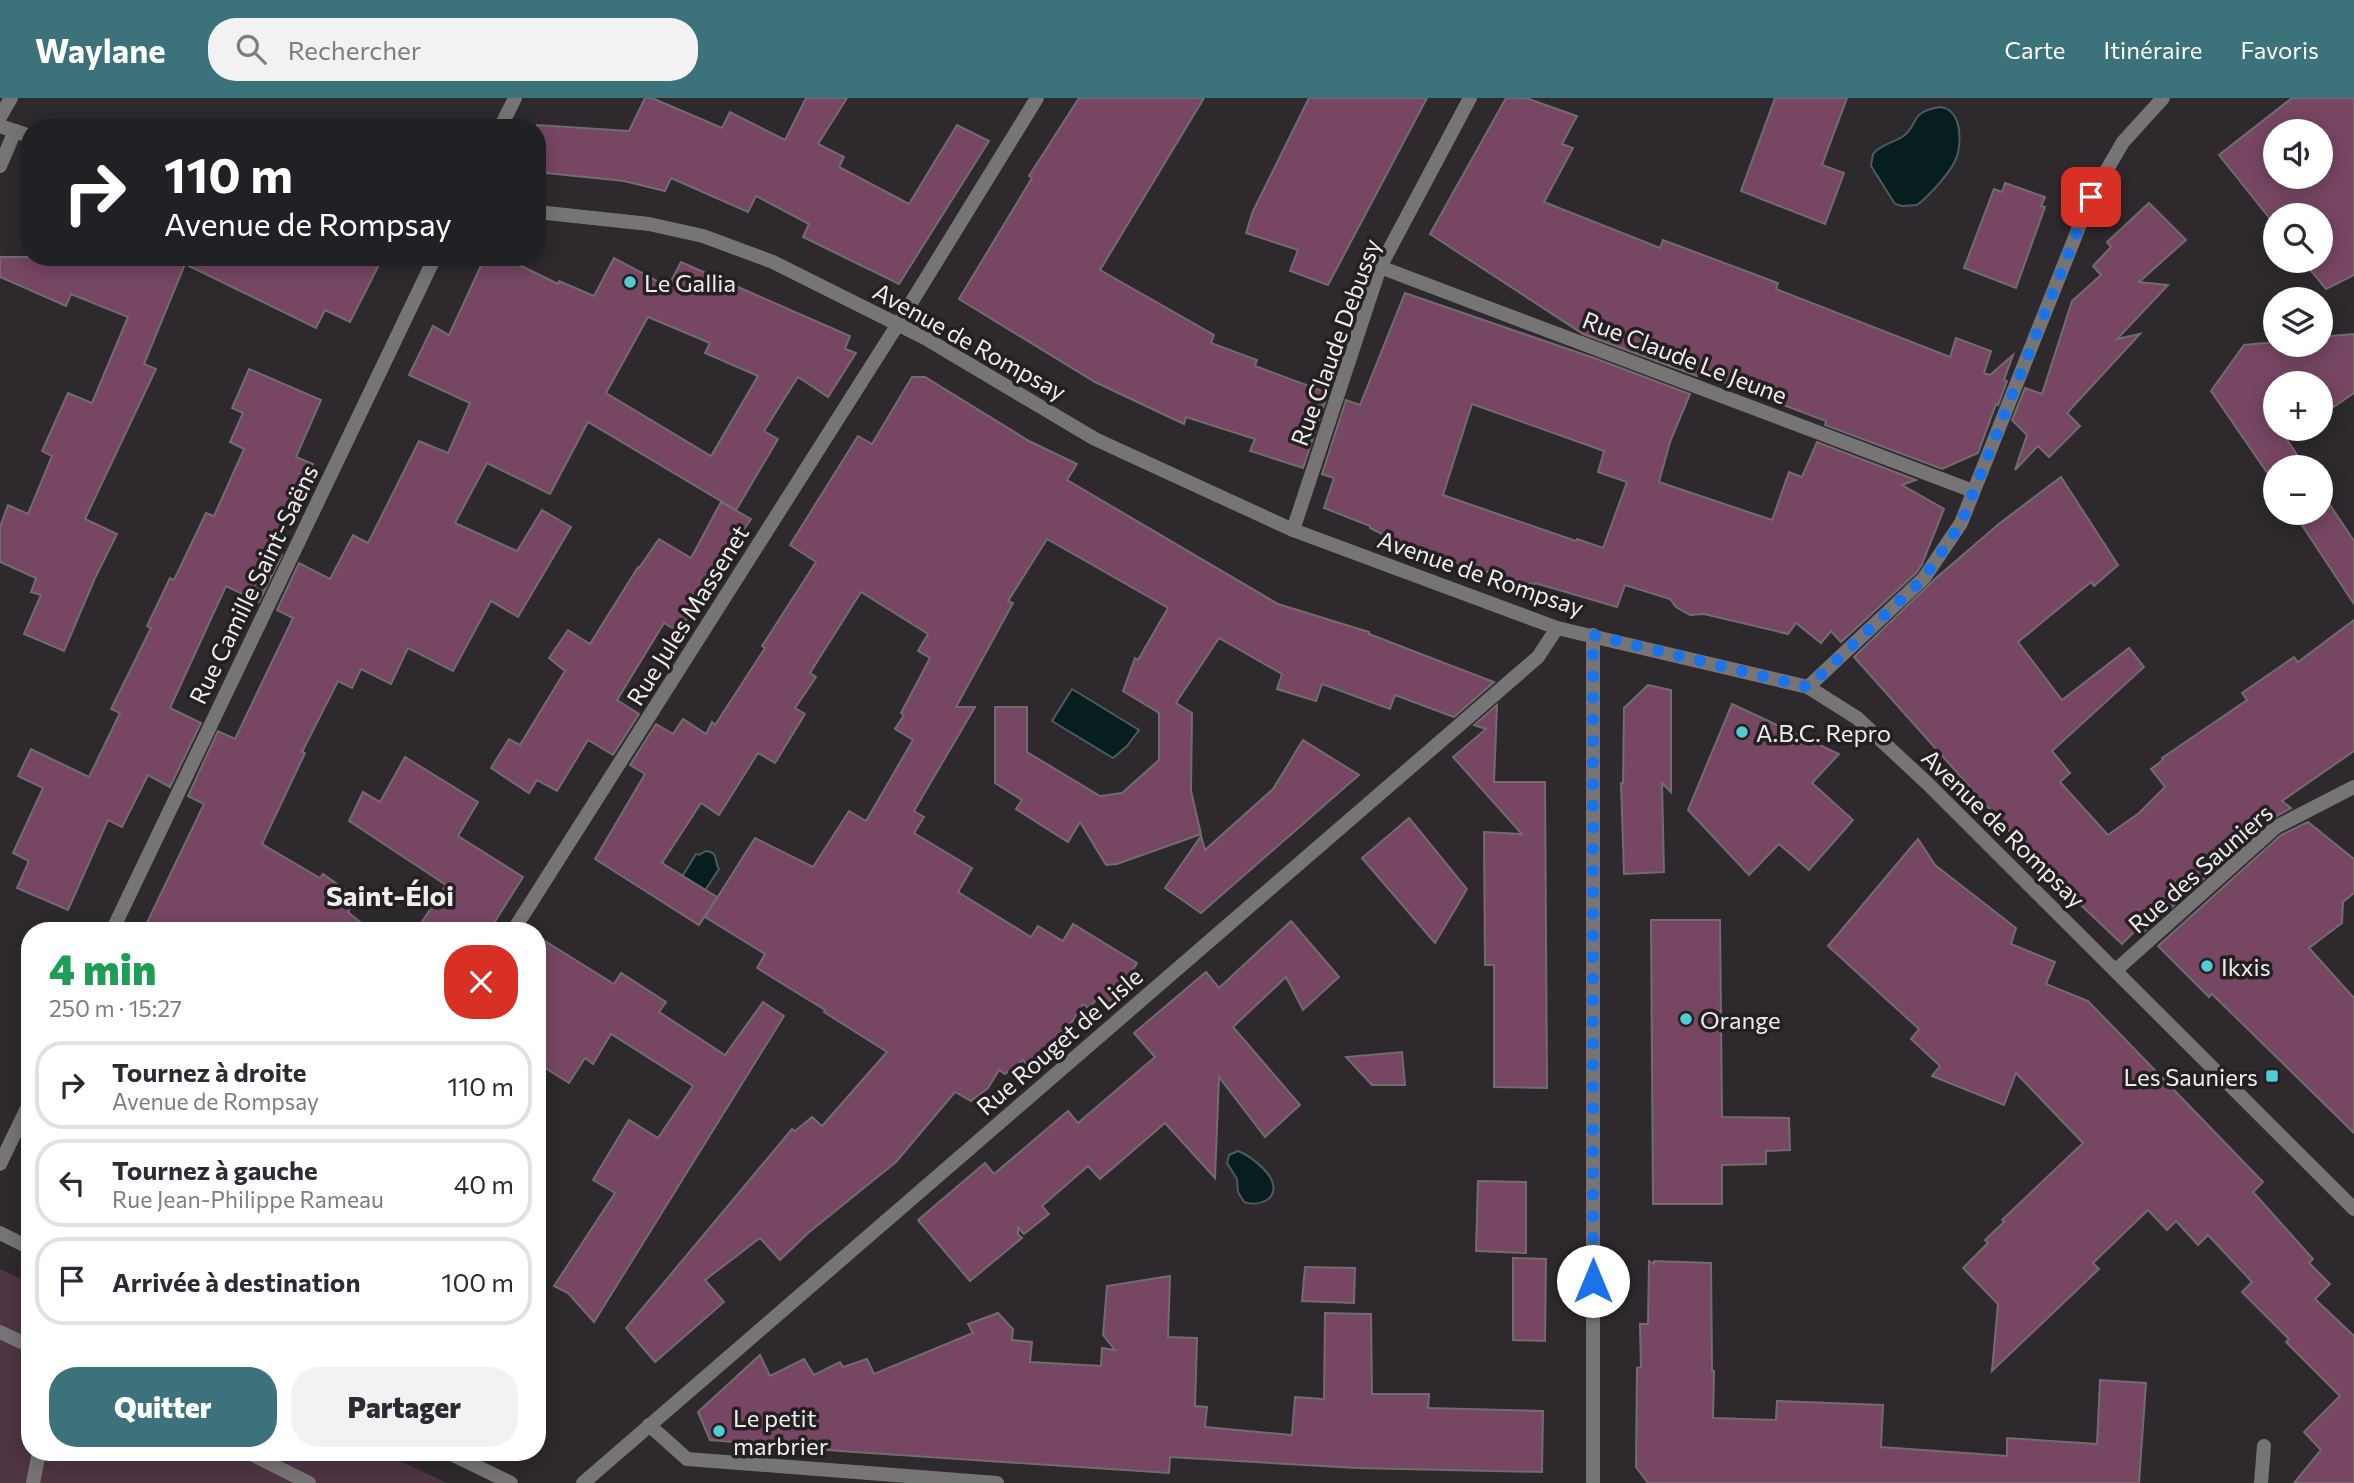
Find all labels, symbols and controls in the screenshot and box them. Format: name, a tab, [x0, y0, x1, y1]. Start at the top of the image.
search box	[208, 18, 698, 81]
text: Waylane	[35, 29, 166, 70]
icon: search	[232, 30, 270, 68]
text: Rechercher	[288, 34, 421, 65]
text: Carte	[2005, 35, 2066, 64]
text: Itinéraire	[2104, 35, 2203, 64]
text: Favoris	[2241, 35, 2319, 64]
map controls	[2263, 119, 2333, 525]
button: sound	[2263, 119, 2333, 189]
text: 110 m	[164, 143, 293, 203]
icon: right	[49, 147, 140, 238]
pin	[2061, 167, 2121, 227]
icon: arrive	[2072, 178, 2110, 216]
text: Avenue de Rompsay	[164, 203, 452, 243]
button: search	[2263, 203, 2333, 273]
street label: Rue Claude Debussy	[1284, 235, 1386, 449]
place label: Le Gallia	[644, 268, 736, 297]
marker: Le Gallia	[622, 274, 638, 290]
street label: Avenue de Rompsay	[869, 276, 1071, 406]
button: layers	[2263, 287, 2333, 357]
street label: Rue Claude Le Jeune	[1579, 305, 1791, 409]
button: +	[2263, 371, 2333, 441]
button: −	[2263, 455, 2333, 525]
street label: Rue Camille Saint-Saëns	[182, 460, 324, 708]
street label: Rue Jules Massenet	[620, 519, 754, 711]
street label: Avenue de Rompsay	[1374, 524, 1588, 622]
place label: A.B.C. Repro	[1756, 718, 1891, 747]
marker: A.B.C. Repro	[1734, 724, 1750, 740]
street label: Avenue de Rompsay	[1916, 743, 2092, 913]
street label: Rue des Sauniers	[2122, 798, 2278, 938]
district label: Saint-Éloi	[326, 878, 454, 912]
text: 4 min	[49, 942, 156, 994]
button: close	[444, 945, 518, 1019]
place label: Ikxis	[2221, 952, 2271, 981]
marker: Ikxis	[2199, 958, 2215, 974]
street label: Rue Rouget de Lisle	[970, 961, 1148, 1121]
text: 250 m · 15:27	[49, 994, 182, 1022]
place label: Orange	[1700, 1005, 1781, 1034]
marker: Orange	[1678, 1011, 1694, 1027]
text: Tournez à droite	[112, 1056, 307, 1087]
place label: Les Sauniers	[2123, 1062, 2258, 1091]
icon: right	[53, 1066, 91, 1104]
marker: Les Sauniers	[2264, 1068, 2280, 1084]
text: 110 m	[447, 1070, 514, 1101]
text: Avenue de Rompsay	[112, 1087, 319, 1115]
text: Tournez à gauche	[112, 1154, 318, 1185]
icon: left	[53, 1164, 91, 1202]
text: 40 m	[454, 1168, 514, 1199]
text: Rue Jean-Philippe Rameau	[112, 1185, 384, 1213]
position arrow	[1556, 1244, 1630, 1318]
icon: arrive	[53, 1262, 91, 1300]
text: Arrivée à destination	[112, 1266, 360, 1297]
text: 100 m	[441, 1266, 514, 1297]
button: Quitter	[49, 1367, 277, 1447]
button: Partager	[291, 1367, 518, 1447]
place label: Le petit marbrier	[733, 1403, 829, 1460]
marker: Le petit marbrier	[711, 1423, 727, 1439]

